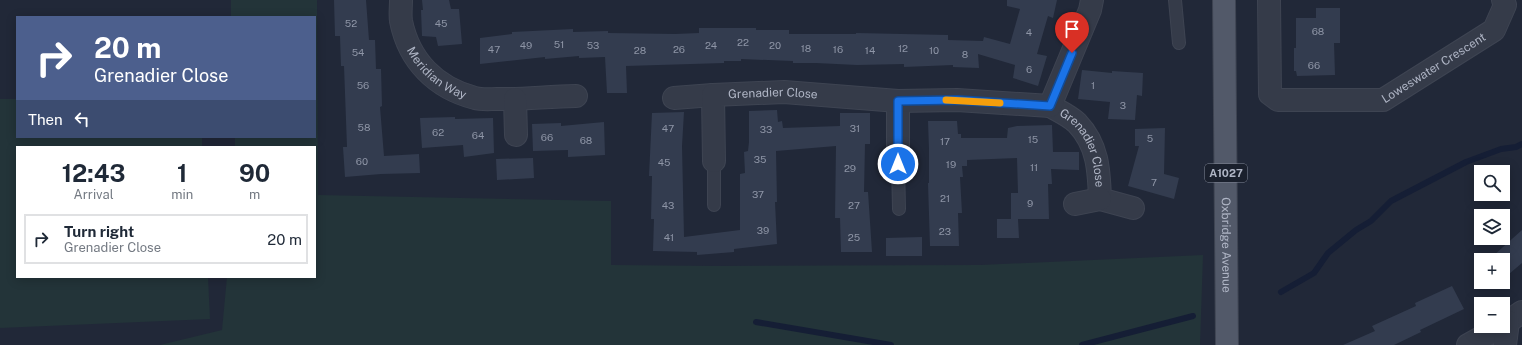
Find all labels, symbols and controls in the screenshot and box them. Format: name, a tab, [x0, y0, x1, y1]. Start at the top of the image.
pin	[1055, 12, 1089, 53]
house number: 52	[345, 17, 357, 29]
house number: 45	[435, 17, 447, 29]
icon: arrive	[1061, 18, 1083, 40]
house number: 68	[1312, 25, 1324, 37]
house number: 4	[1026, 26, 1032, 38]
street label: Loweswater Crescent	[1379, 30, 1489, 106]
text: 20 m	[94, 31, 161, 64]
icon: right	[28, 32, 80, 84]
house number: 22	[737, 36, 749, 48]
house number: 51	[554, 38, 564, 50]
house number: 49	[520, 39, 532, 51]
house number: 53	[587, 39, 599, 51]
house number: 24	[705, 39, 717, 51]
house number: 20	[769, 39, 781, 51]
house number: 18	[801, 42, 811, 54]
house number: 12	[898, 42, 908, 54]
house number: 47	[488, 43, 500, 55]
house number: 26	[673, 43, 685, 55]
house number: 16	[833, 43, 843, 55]
street label: Meridian Way	[404, 44, 469, 102]
house number: 28	[634, 44, 646, 56]
house number: 14	[865, 44, 875, 56]
house number: 10	[929, 44, 939, 56]
house number: 54	[352, 46, 364, 58]
house number: 8	[962, 48, 968, 60]
house number: 66	[1308, 59, 1320, 71]
house number: 6	[1026, 63, 1032, 75]
text: Grenadier Close	[94, 65, 228, 86]
house number: 56	[357, 79, 369, 91]
house number: 1	[1091, 79, 1095, 91]
street label: Grenadier Close	[728, 85, 818, 102]
house number: 3	[1120, 99, 1126, 111]
street label: Grenadier Close	[1057, 106, 1107, 188]
icon: left	[71, 108, 93, 130]
text: Then	[28, 111, 63, 128]
house number: 58	[358, 121, 370, 133]
house number: 47	[662, 122, 674, 134]
house number: 31	[850, 122, 860, 134]
house number: 33	[760, 123, 772, 135]
house number: 62	[432, 126, 444, 138]
house number: 64	[472, 129, 484, 141]
house number: 66	[541, 131, 553, 143]
house number: 5	[1147, 132, 1153, 144]
house number: 15	[1028, 133, 1038, 145]
house number: 68	[580, 134, 592, 146]
house number: 17	[940, 135, 950, 147]
position arrow	[877, 143, 919, 185]
house number: 35	[754, 153, 766, 165]
house number: 60	[356, 155, 368, 167]
house number: 45	[658, 156, 670, 168]
house number: 19	[946, 158, 956, 170]
text: 12:43	[62, 159, 125, 187]
text: 1	[177, 159, 187, 187]
text: 90	[239, 159, 270, 187]
house number: 11	[1030, 161, 1038, 173]
house number: 29	[844, 162, 856, 174]
road number: A1027	[1205, 164, 1247, 182]
map controls	[1474, 165, 1510, 333]
button: search	[1474, 165, 1510, 201]
house number: 7	[1151, 176, 1157, 188]
text: Arrival	[74, 187, 114, 202]
text: min	[171, 187, 193, 202]
text: m	[249, 187, 260, 202]
house number: 37	[752, 188, 764, 200]
house number: 21	[940, 192, 950, 204]
house number: 9	[1027, 197, 1033, 209]
street label: Oxbridge Avenue	[1219, 197, 1234, 293]
house number: 43	[662, 199, 674, 211]
house number: 27	[848, 199, 860, 211]
button: layers	[1474, 209, 1510, 245]
text: Turn right	[64, 223, 134, 240]
house number: 39	[757, 224, 769, 236]
house number: 23	[939, 225, 951, 237]
icon: right	[30, 228, 52, 250]
text: 20 m	[267, 231, 302, 248]
house number: 41	[664, 231, 674, 243]
house number: 25	[848, 231, 860, 243]
text: Grenadier Close	[64, 240, 161, 255]
button: +	[1474, 253, 1510, 289]
button: −	[1474, 297, 1510, 333]

